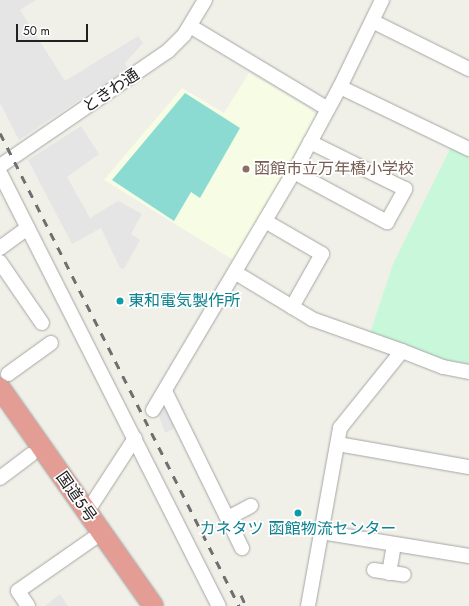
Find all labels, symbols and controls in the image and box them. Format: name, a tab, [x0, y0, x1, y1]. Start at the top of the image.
scale bar	[18, 16, 90, 42]
text: 50 m	[23, 22, 50, 40]
street label: ときわ通	[79, 65, 143, 117]
place label: 函館市立万年橋小学校	[254, 159, 414, 179]
marker: 函館市立万年橋小学校	[241, 164, 251, 174]
place label: 東和電気製作所	[128, 291, 240, 311]
marker: 東和電気製作所	[115, 296, 125, 306]
street label: 国道5号	[52, 468, 100, 526]
marker: カネタツ 函館物流センター	[293, 508, 303, 518]
place label: カネタツ 函館物流センター	[200, 519, 396, 539]

